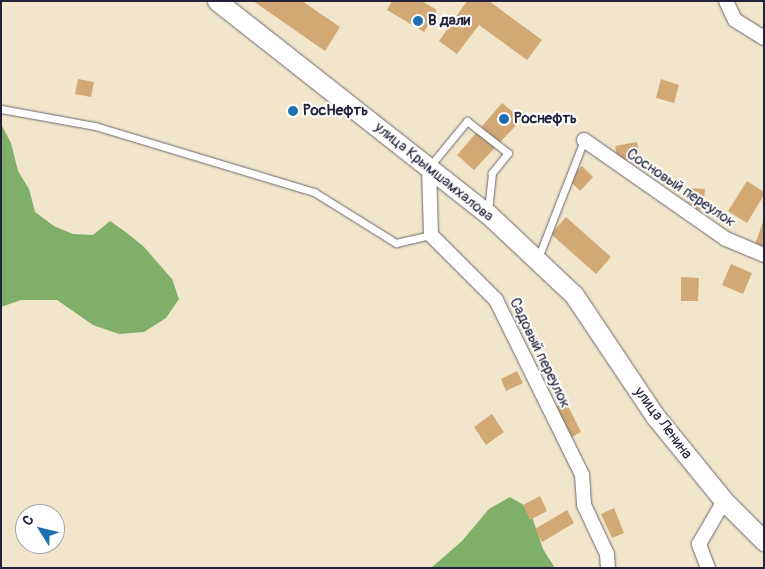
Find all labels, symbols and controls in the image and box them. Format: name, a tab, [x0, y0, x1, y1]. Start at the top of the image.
place label: В дали	[428, 12, 470, 30]
marker: В дали	[412, 15, 424, 27]
place label: РосНефть	[303, 102, 368, 120]
marker: РосНефть	[287, 105, 299, 117]
place label: Роснефть	[514, 110, 577, 128]
marker: Роснефть	[498, 113, 510, 125]
street label: улица Крымшамхалова	[371, 118, 497, 226]
street label: Сосновый переулок	[623, 145, 739, 231]
street label: Садовый переулок	[506, 295, 574, 411]
street label: улица Ленина	[630, 383, 696, 463]
north arrow	[15, 504, 65, 554]
text: С	[19, 512, 38, 529]

